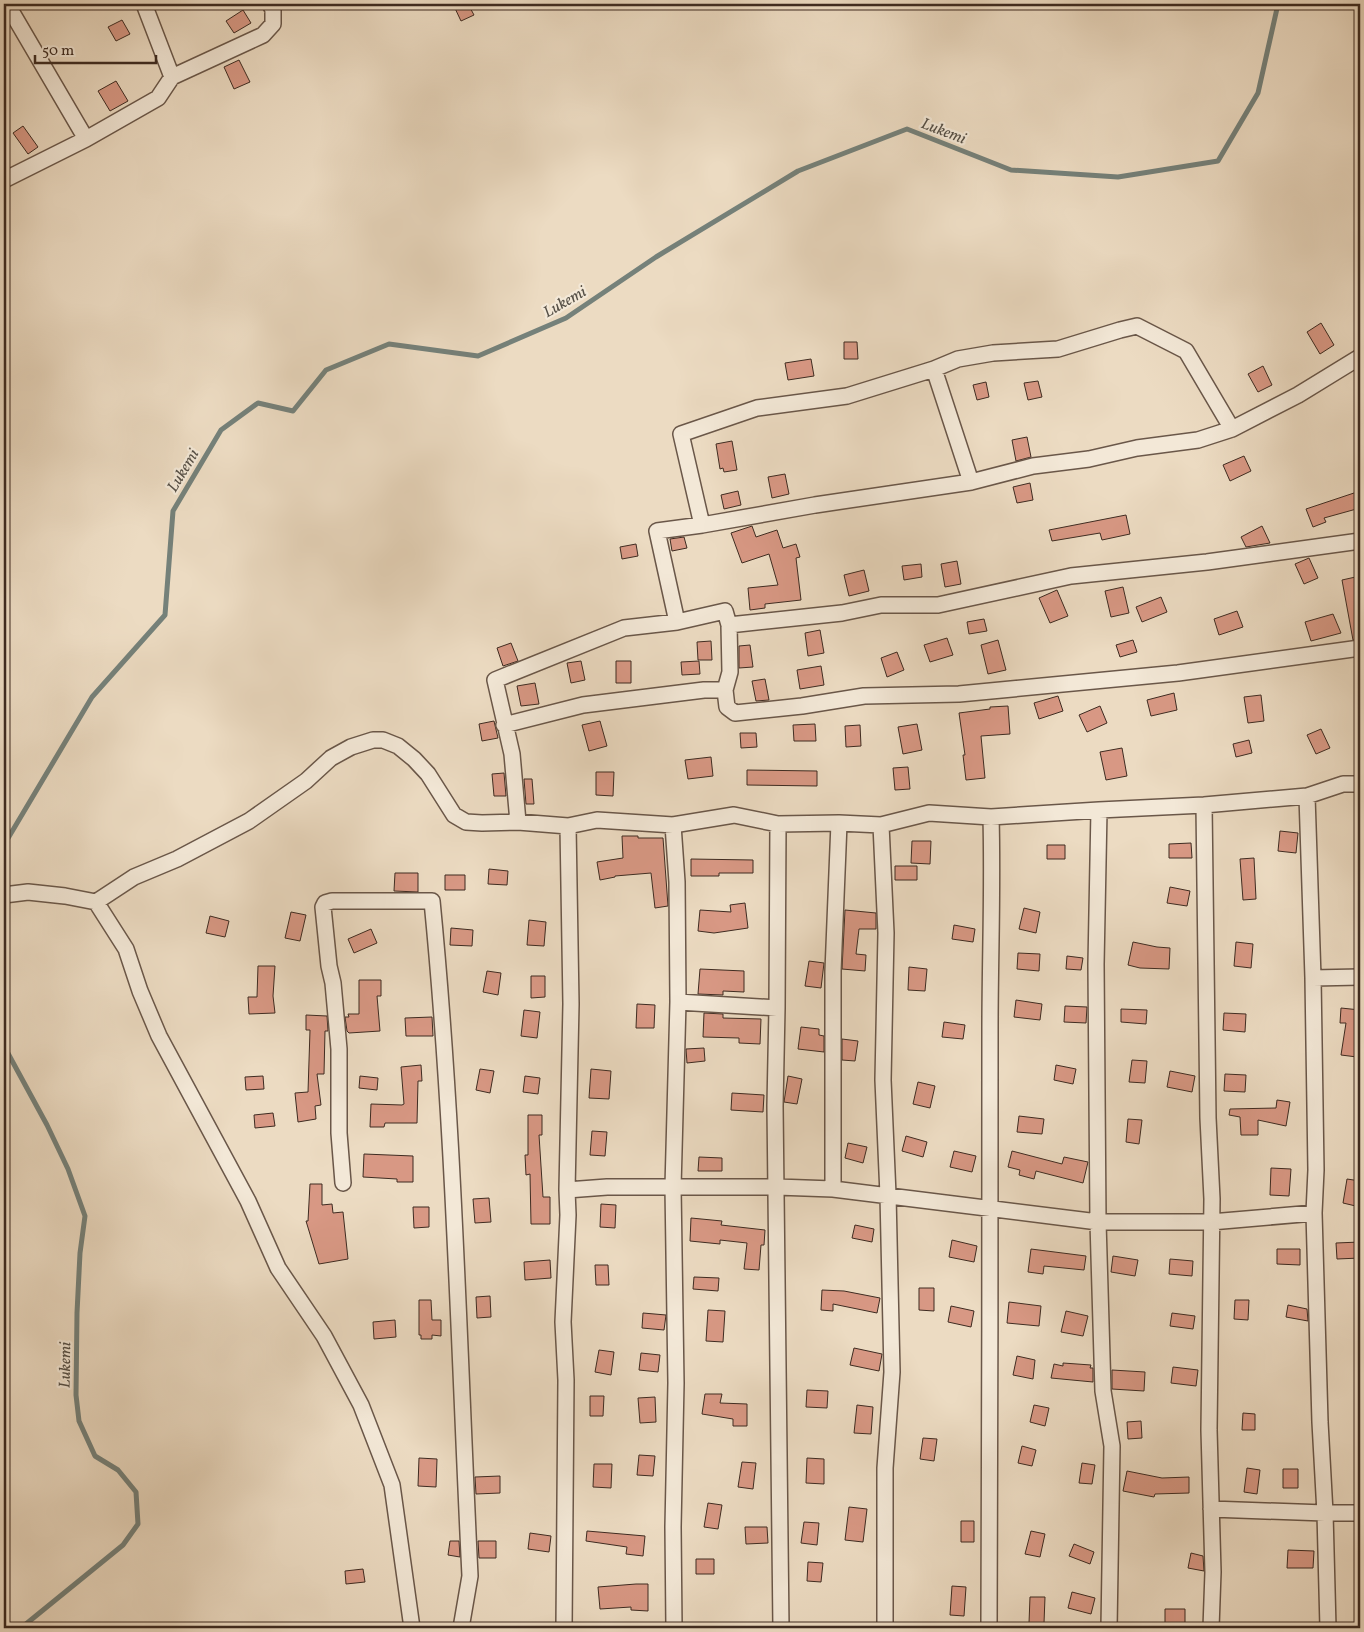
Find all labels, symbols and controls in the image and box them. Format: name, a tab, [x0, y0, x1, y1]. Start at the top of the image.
scale bar	[35, 32, 156, 64]
text: 50 m	[42, 41, 74, 62]
water label: Lukemi	[918, 113, 970, 151]
water label: Lukemi	[539, 281, 591, 324]
water label: Lukemi	[162, 445, 206, 497]
water label: Lukemi	[55, 1341, 77, 1388]

